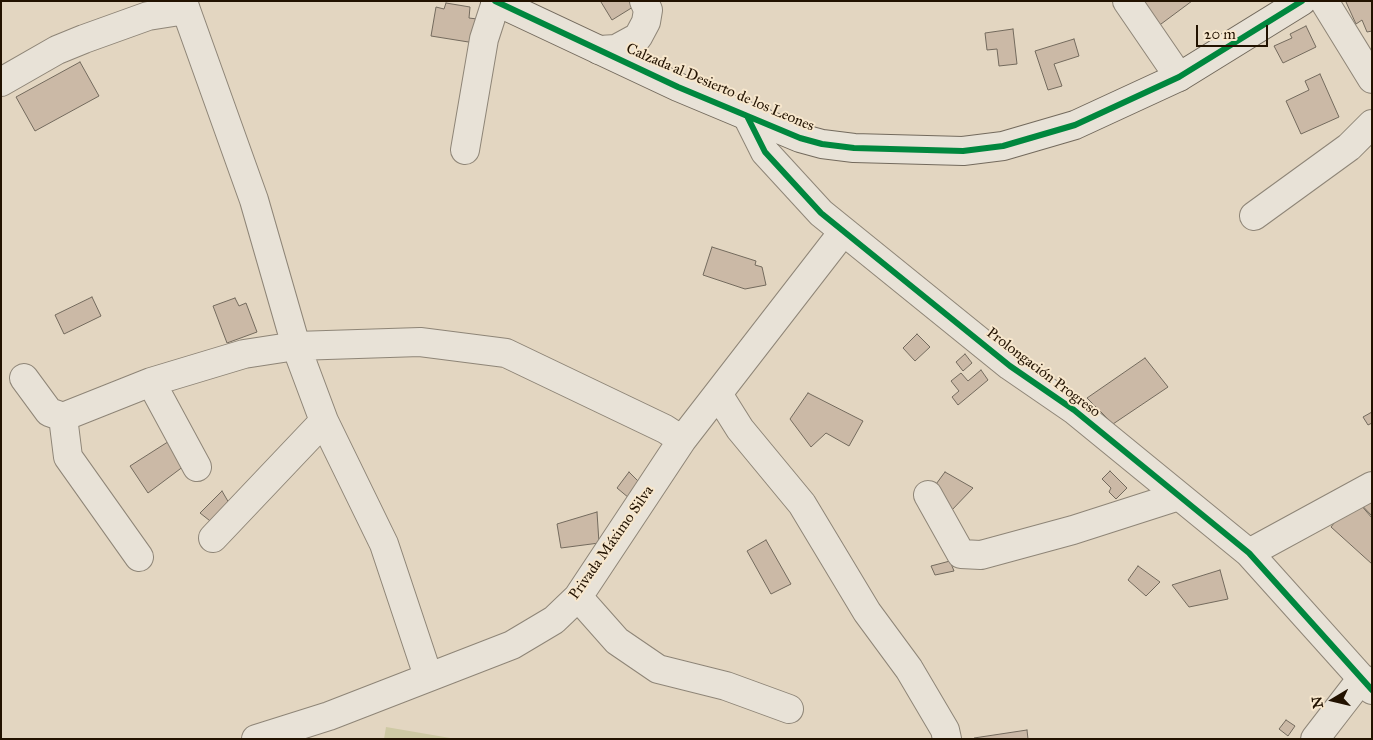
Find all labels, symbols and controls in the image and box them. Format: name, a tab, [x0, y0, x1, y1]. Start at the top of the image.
scale bar	[1198, 15, 1270, 47]
text: 20 m	[1204, 25, 1236, 43]
street label: Calzada al Desierto de los Leones	[623, 40, 817, 136]
street label: Prolongación Progreso	[983, 324, 1103, 422]
street label: Privada Máximo Silva	[566, 483, 658, 603]
north arrow	[1308, 675, 1358, 725]
text: N	[1308, 695, 1327, 710]

